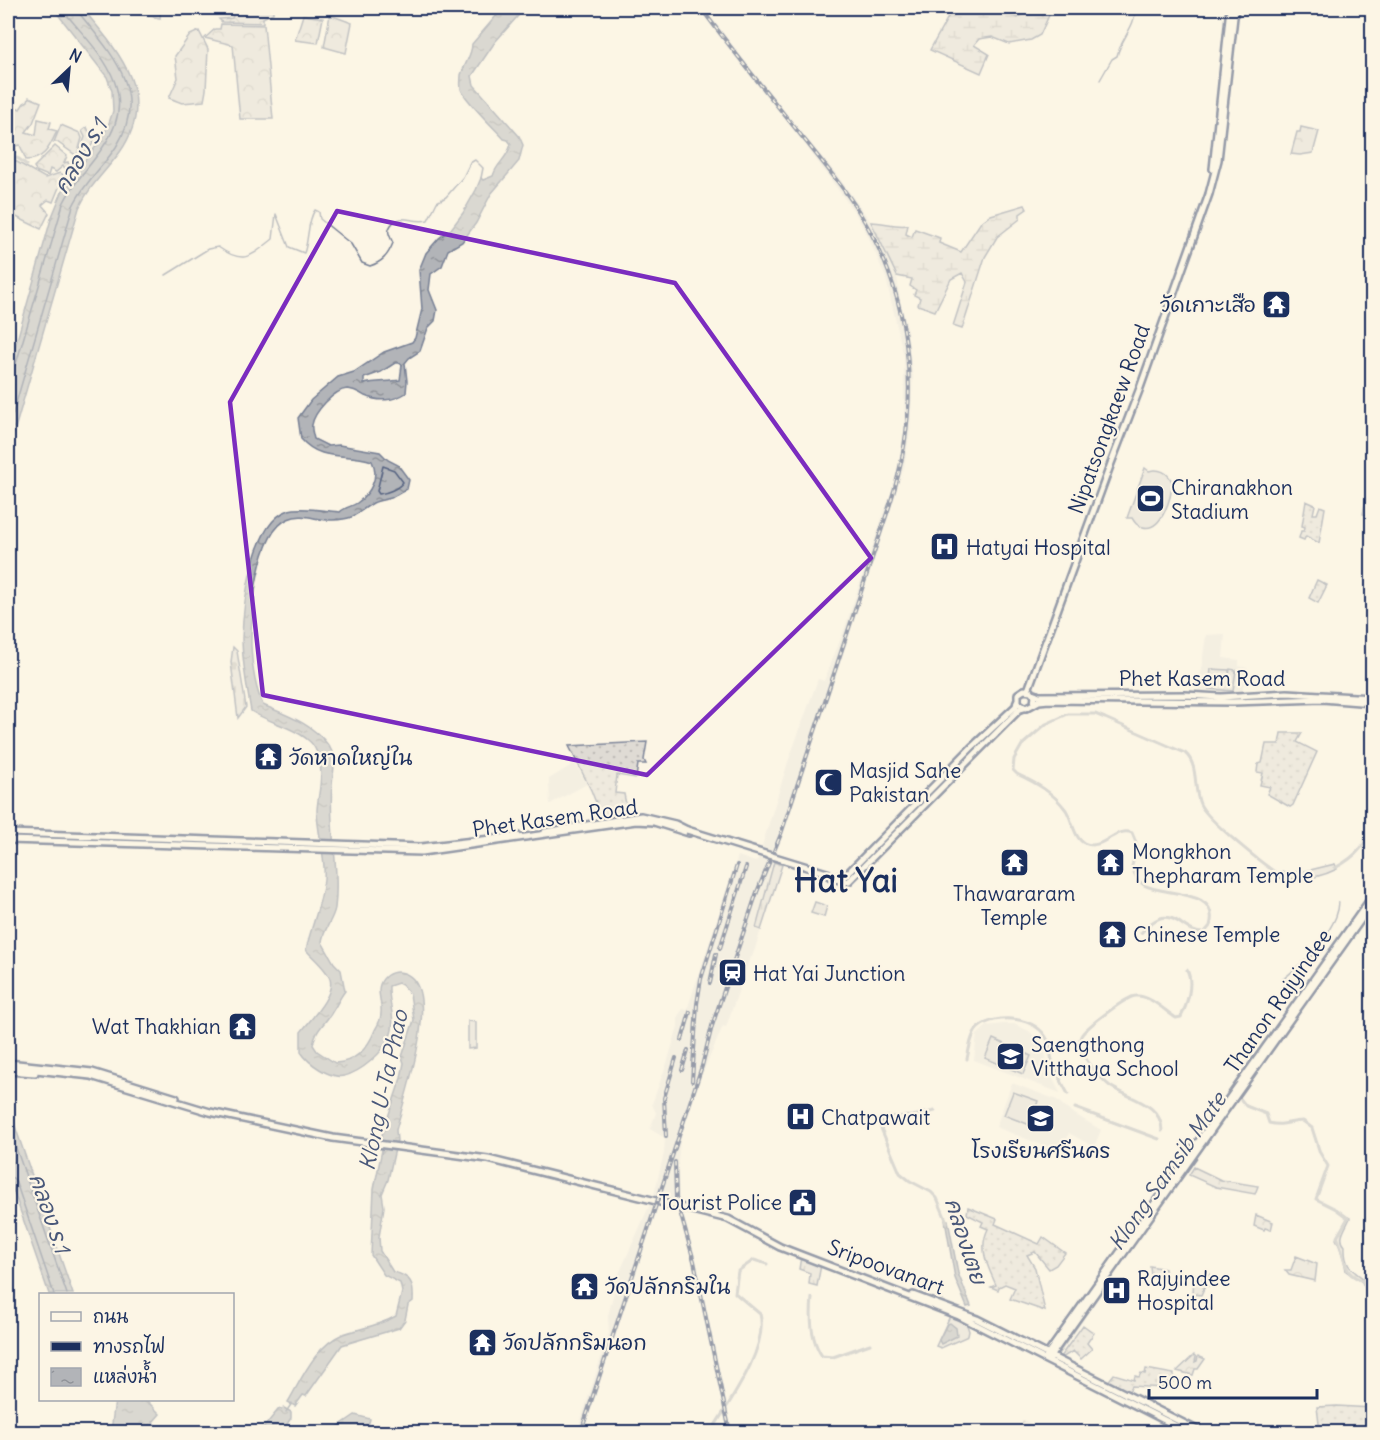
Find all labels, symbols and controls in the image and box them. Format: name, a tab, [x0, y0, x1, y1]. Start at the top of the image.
north arrow	[39, 39, 99, 99]
text: N	[66, 44, 85, 67]
water label: คลอง ร.1	[47, 112, 114, 198]
temple icon: วัดเกาะเสือ	[1261, 288, 1293, 320]
place label: วัดเกาะเสือ	[1160, 291, 1256, 318]
street label: Nipatsongkaew Road	[1062, 320, 1156, 518]
place label: Chiranakhon Stadium	[1171, 474, 1293, 525]
sports icon: Chiranakhon Stadium	[1134, 483, 1166, 515]
hospital icon: Hatyai Hospital	[929, 531, 961, 563]
place label: Hatyai Hospital	[966, 534, 1111, 561]
street label: Phet Kasem Road	[1119, 665, 1285, 692]
temple icon: วัดหาดใหญ่ใน	[252, 741, 284, 773]
place label: วัดหาดใหญ่ใน	[289, 744, 412, 771]
place label: Masjid Sahe Pakistan	[849, 757, 961, 808]
mosque icon: Masjid Sahe Pakistan	[812, 766, 844, 798]
street label: Phet Kasem Road	[471, 793, 639, 843]
place label: Mongkhon Thepharam Temple	[1132, 838, 1313, 889]
temple icon: Thawararam Temple	[998, 846, 1030, 878]
temple icon: Mongkhon Thepharam Temple	[1095, 847, 1127, 879]
district label: Hat Yai	[794, 859, 898, 901]
place label: Thawararam Temple	[953, 880, 1075, 931]
temple icon: Chinese Temple	[1096, 918, 1128, 950]
place label: Chinese Temple	[1133, 921, 1280, 948]
street label: Thanon Rajyindee	[1218, 924, 1338, 1078]
station icon: Hat Yai Junction	[716, 957, 748, 989]
place label: Hat Yai Junction	[753, 960, 906, 987]
water label: Klong U-Ta Phao	[352, 1006, 414, 1173]
temple icon: Wat Thakhian	[226, 1010, 258, 1042]
place label: Wat Thakhian	[92, 1013, 221, 1040]
place label: Saengthong Vitthaya School	[1031, 1031, 1179, 1082]
school or university icon: Saengthong Vitthaya School	[994, 1040, 1026, 1072]
water label: Klong Samsib Mate	[1102, 1085, 1233, 1256]
hospital icon: Chatpawait	[784, 1101, 816, 1133]
school or university icon: โรงเรียนศรีนคร	[1025, 1103, 1057, 1135]
place label: Chatpawait	[821, 1104, 930, 1131]
place label: โรงเรียนศรีนคร	[972, 1137, 1110, 1164]
water label: คลอง ร.1	[23, 1170, 77, 1259]
public building icon: Tourist Police	[787, 1186, 819, 1218]
place label: Tourist Police	[658, 1189, 782, 1216]
water label: คลองเตย	[939, 1194, 994, 1289]
street label: Sripoovanart	[824, 1233, 948, 1301]
place label: Rajyindee Hospital	[1137, 1265, 1231, 1316]
temple icon: วัดปลักกริมใน	[568, 1270, 600, 1302]
place label: วัดปลักกริมใน	[605, 1273, 730, 1300]
hospital icon: Rajyindee Hospital	[1100, 1274, 1132, 1306]
legend	[39, 1293, 234, 1401]
text: ถนน	[93, 1305, 128, 1328]
temple icon: วัดปลักกริมนอก	[466, 1326, 498, 1358]
place label: วัดปลักกริมนอก	[503, 1329, 647, 1356]
text: ทางรถไฟ	[93, 1334, 165, 1358]
text: แหล่งน้ำ	[93, 1360, 157, 1388]
scale bar	[1149, 1362, 1317, 1400]
text: 500 m	[1158, 1371, 1212, 1394]

